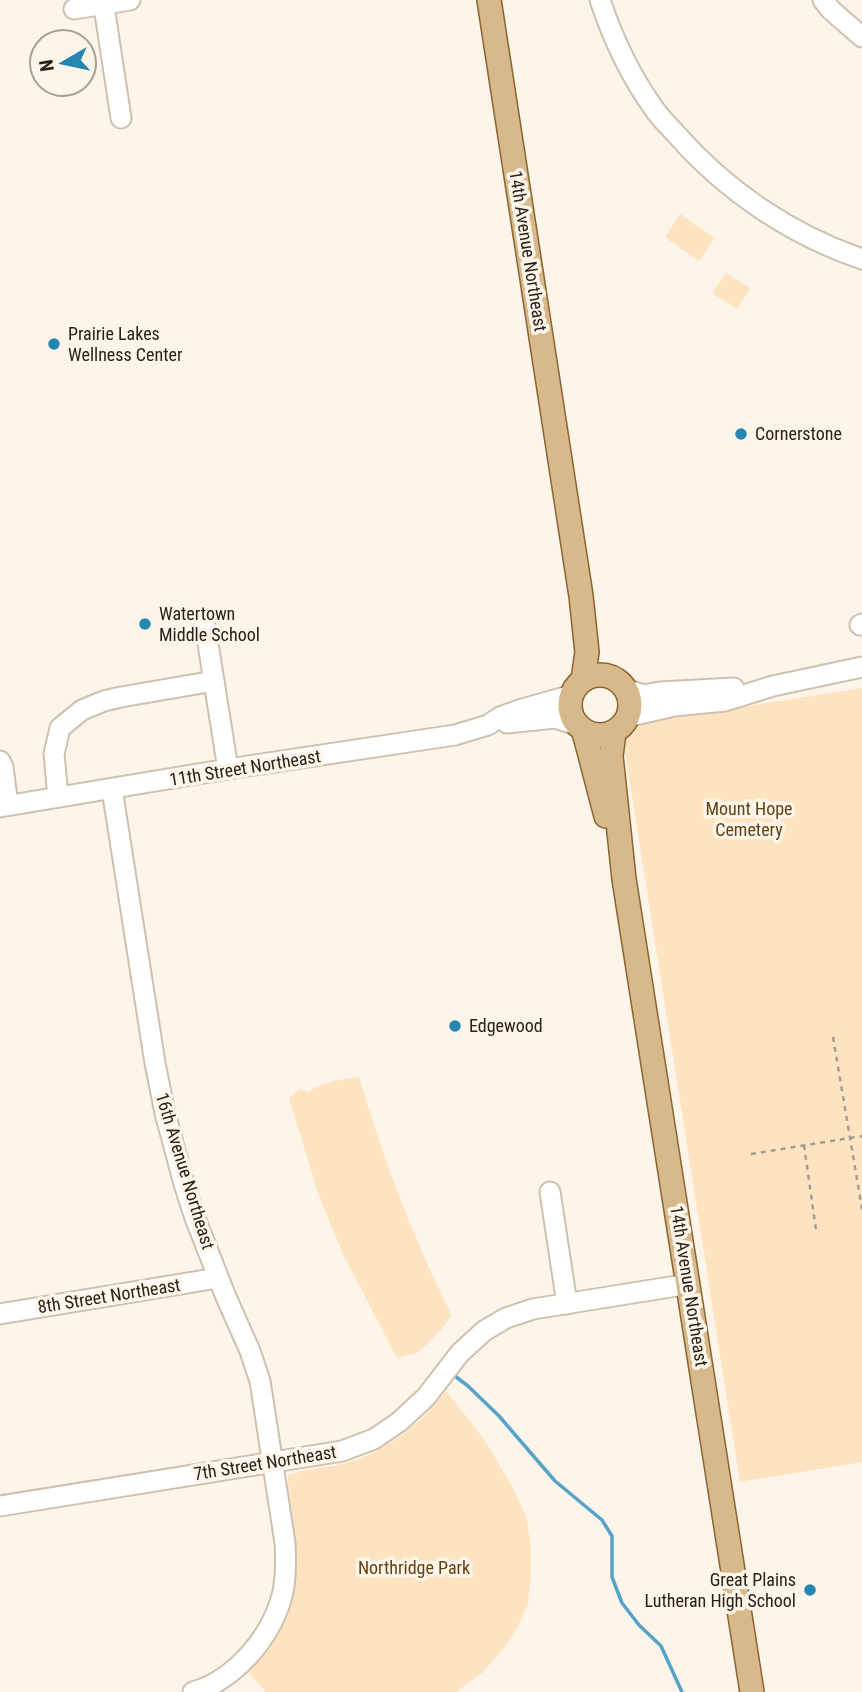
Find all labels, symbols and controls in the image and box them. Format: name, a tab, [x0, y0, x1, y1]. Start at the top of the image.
north arrow	[28, 28, 98, 98]
text: N	[34, 58, 59, 73]
street label: 14th Avenue Northeast	[505, 169, 552, 333]
place label: Prairie Lakes Wellness Center	[68, 323, 183, 365]
marker: Prairie Lakes Wellness Center	[46, 336, 62, 352]
place label: Cornerstone	[755, 423, 842, 444]
marker: Cornerstone	[733, 426, 749, 442]
place label: Watertown Middle School	[159, 603, 260, 645]
marker: Watertown Middle School	[137, 616, 153, 632]
street label: 11th Street Northeast	[168, 745, 322, 790]
park label: Mount Hope Cemetery	[705, 798, 793, 840]
place label: Edgewood	[469, 1015, 543, 1036]
marker: Edgewood	[447, 1018, 463, 1034]
street label: 16th Avenue Northeast	[152, 1090, 219, 1252]
street label: 14th Avenue Northeast	[666, 1204, 713, 1368]
street label: 8th Street Northeast	[36, 1274, 182, 1317]
street label: 7th Street Northeast	[192, 1441, 338, 1484]
park label: Northridge Park	[358, 1557, 470, 1578]
place label: Great Plains Lutheran High School	[645, 1569, 796, 1611]
marker: Great Plains Lutheran High School	[802, 1582, 818, 1598]

